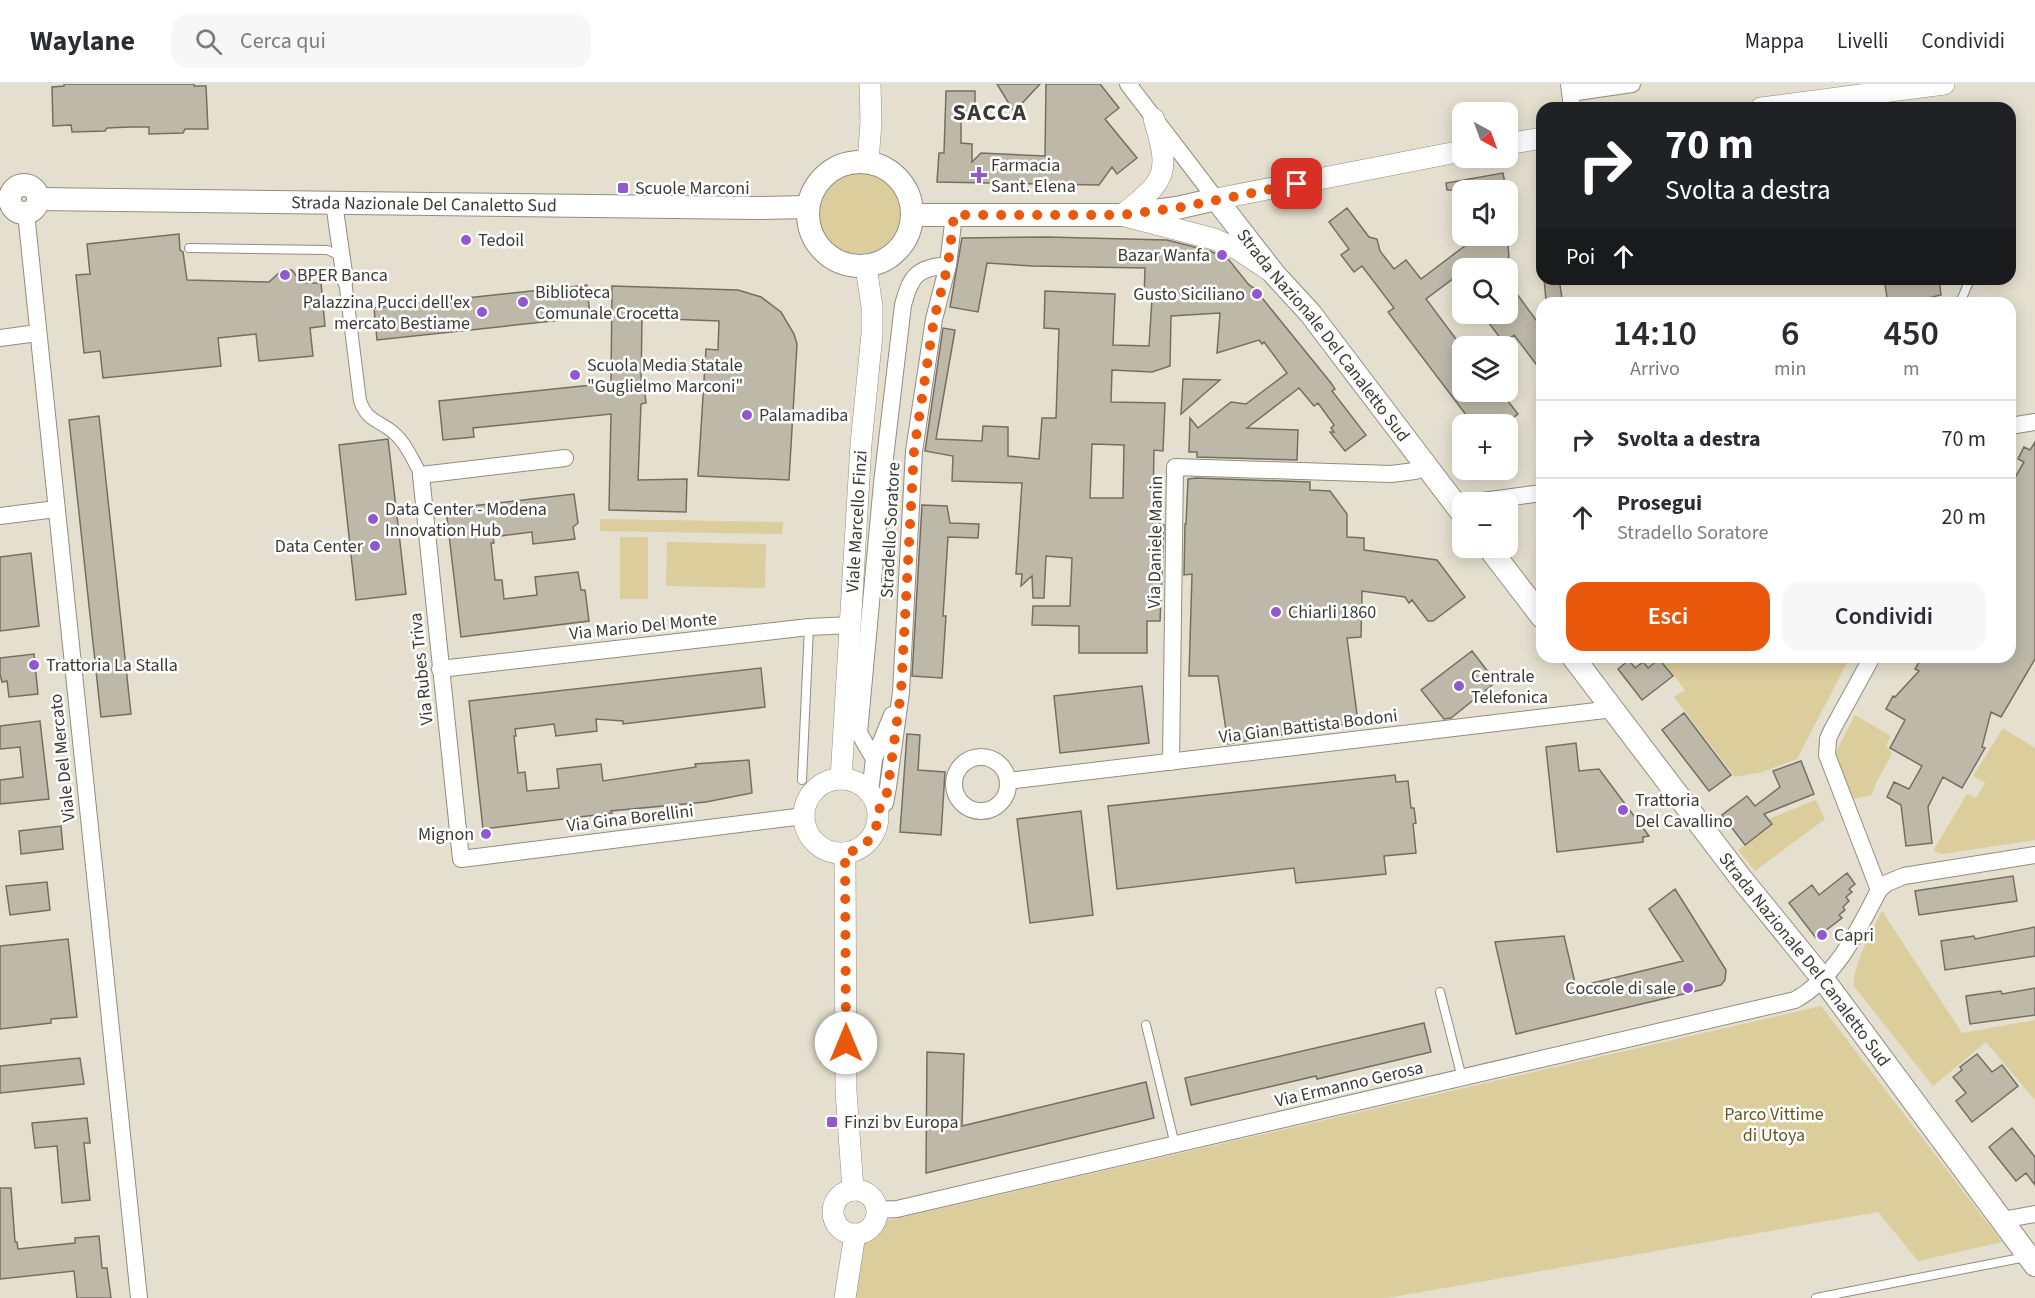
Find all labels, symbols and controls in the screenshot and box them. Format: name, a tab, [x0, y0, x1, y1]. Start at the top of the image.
search box	[171, 14, 591, 68]
text: Waylane	[30, 21, 135, 61]
icon: search	[192, 25, 225, 58]
text: Cerca qui	[240, 25, 326, 57]
text: Mappa	[1745, 26, 1804, 56]
text: Livelli	[1837, 26, 1889, 56]
text: Condividi	[1922, 26, 2005, 56]
district label: SACCA	[952, 95, 1028, 130]
north arrow	[1452, 102, 1518, 168]
map controls	[1452, 102, 1518, 558]
text: 70 m	[1665, 115, 1754, 175]
icon: right	[1566, 126, 1644, 204]
place label: Farmacia Sant. Elena	[991, 153, 1076, 199]
pin	[1271, 158, 1322, 209]
icon: arrive	[1280, 167, 1313, 200]
marker: Farmacia Sant. Elena	[972, 168, 986, 182]
text: Svolta a destra	[1665, 171, 1831, 210]
place label: Scuole Marconi	[635, 176, 750, 201]
button: sound	[1452, 180, 1518, 246]
marker: Scuole Marconi	[616, 181, 630, 195]
street label: Strada Nazionale Del Canaletto Sud	[291, 190, 557, 218]
street label: Strada Nazionale Del Canaletto Sud	[1231, 224, 1415, 447]
place label: Tedoil	[478, 228, 524, 253]
marker: Tedoil	[459, 233, 473, 247]
icon: ahead	[1607, 240, 1640, 273]
text: Poi	[1566, 241, 1595, 273]
place label: Bazar Wanfa	[1117, 243, 1210, 268]
marker: Bazar Wanfa	[1215, 248, 1229, 262]
button: search	[1452, 258, 1518, 324]
place label: BPER Banca	[297, 263, 388, 288]
marker: BPER Banca	[278, 268, 292, 282]
place label: Biblioteca Comunale Crocetta	[535, 280, 679, 326]
place label: Gusto Siciliano	[1133, 282, 1245, 307]
marker: Gusto Siciliano	[1250, 287, 1264, 301]
place label: Palazzina Pucci dell'ex mercato Bestiame	[303, 290, 470, 336]
marker: Biblioteca Comunale Crocetta	[516, 295, 530, 309]
marker: Palazzina Pucci dell'ex mercato Bestiame	[475, 305, 489, 319]
text: 14:10	[1613, 308, 1697, 359]
text: 6	[1781, 308, 1799, 359]
text: 450	[1883, 308, 1939, 359]
button: layers	[1452, 336, 1518, 402]
place label: Scuola Media Statale "Guglielmo Marconi"	[587, 353, 743, 399]
text: Arrivo	[1630, 355, 1680, 383]
text: min	[1774, 355, 1806, 383]
text: m	[1903, 355, 1919, 383]
marker: Scuola Media Statale "Guglielmo Marconi"	[568, 368, 582, 382]
place label: Palamadiba	[759, 403, 848, 428]
marker: Palamadiba	[740, 408, 754, 422]
button: +	[1452, 414, 1518, 480]
icon: right	[1566, 423, 1599, 456]
text: Svolta a destra	[1617, 423, 1761, 455]
text: 70 m	[1941, 423, 1986, 455]
street label: Viale Marcello Finzi	[840, 449, 874, 594]
street label: Stradello Soratore	[874, 461, 907, 599]
street label: Via Daniele Manin	[1142, 475, 1169, 609]
text: Prosegui	[1617, 487, 1702, 519]
button: −	[1452, 492, 1518, 558]
place label: Data Center - Modena Innovation Hub	[385, 497, 547, 543]
icon: ahead	[1566, 501, 1599, 534]
text: 20 m	[1941, 501, 1986, 533]
marker: Data Center - Modena Innovation Hub	[366, 512, 380, 526]
text: Stradello Soratore	[1617, 519, 1768, 547]
place label: Data Center	[275, 534, 364, 559]
marker: Data Center	[368, 539, 382, 553]
button: Esci	[1566, 582, 1770, 651]
button: Condividi	[1782, 582, 1986, 651]
place label: Chiarli 1860	[1288, 600, 1376, 625]
marker: Chiarli 1860	[1269, 605, 1283, 619]
street label: Via Mario Del Monte	[568, 606, 718, 647]
street label: Via Rubes Triva	[403, 611, 440, 726]
place label: Trattoria La Stalla	[46, 653, 178, 678]
marker: Trattoria La Stalla	[27, 658, 41, 672]
place label: Centrale Telefonica	[1471, 664, 1548, 710]
marker: Centrale Telefonica	[1452, 679, 1466, 693]
street label: Viale Del Mercato	[43, 693, 82, 823]
street label: Via Gian Battista Bodoni	[1217, 703, 1399, 750]
place label: Trattoria Del Cavallino	[1635, 788, 1733, 834]
street label: Via Gina Borellini	[565, 798, 695, 839]
marker: Trattoria Del Cavallino	[1616, 803, 1630, 817]
place label: Mignon	[418, 822, 474, 847]
marker: Mignon	[479, 827, 493, 841]
street label: Strada Nazionale Del Canaletto Sud	[1713, 847, 1896, 1072]
place label: Capri	[1834, 923, 1874, 948]
marker: Capri	[1815, 928, 1829, 942]
place label: Coccole di sale	[1565, 976, 1676, 1001]
marker: Coccole di sale	[1681, 981, 1695, 995]
position arrow	[814, 1011, 878, 1075]
street label: Via Ermanno Gerosa	[1272, 1055, 1426, 1114]
park label: Parco Vittime di Utoya	[1724, 1102, 1824, 1148]
place label: Finzi bv Europa	[844, 1110, 959, 1135]
marker: Finzi bv Europa	[825, 1115, 839, 1129]

